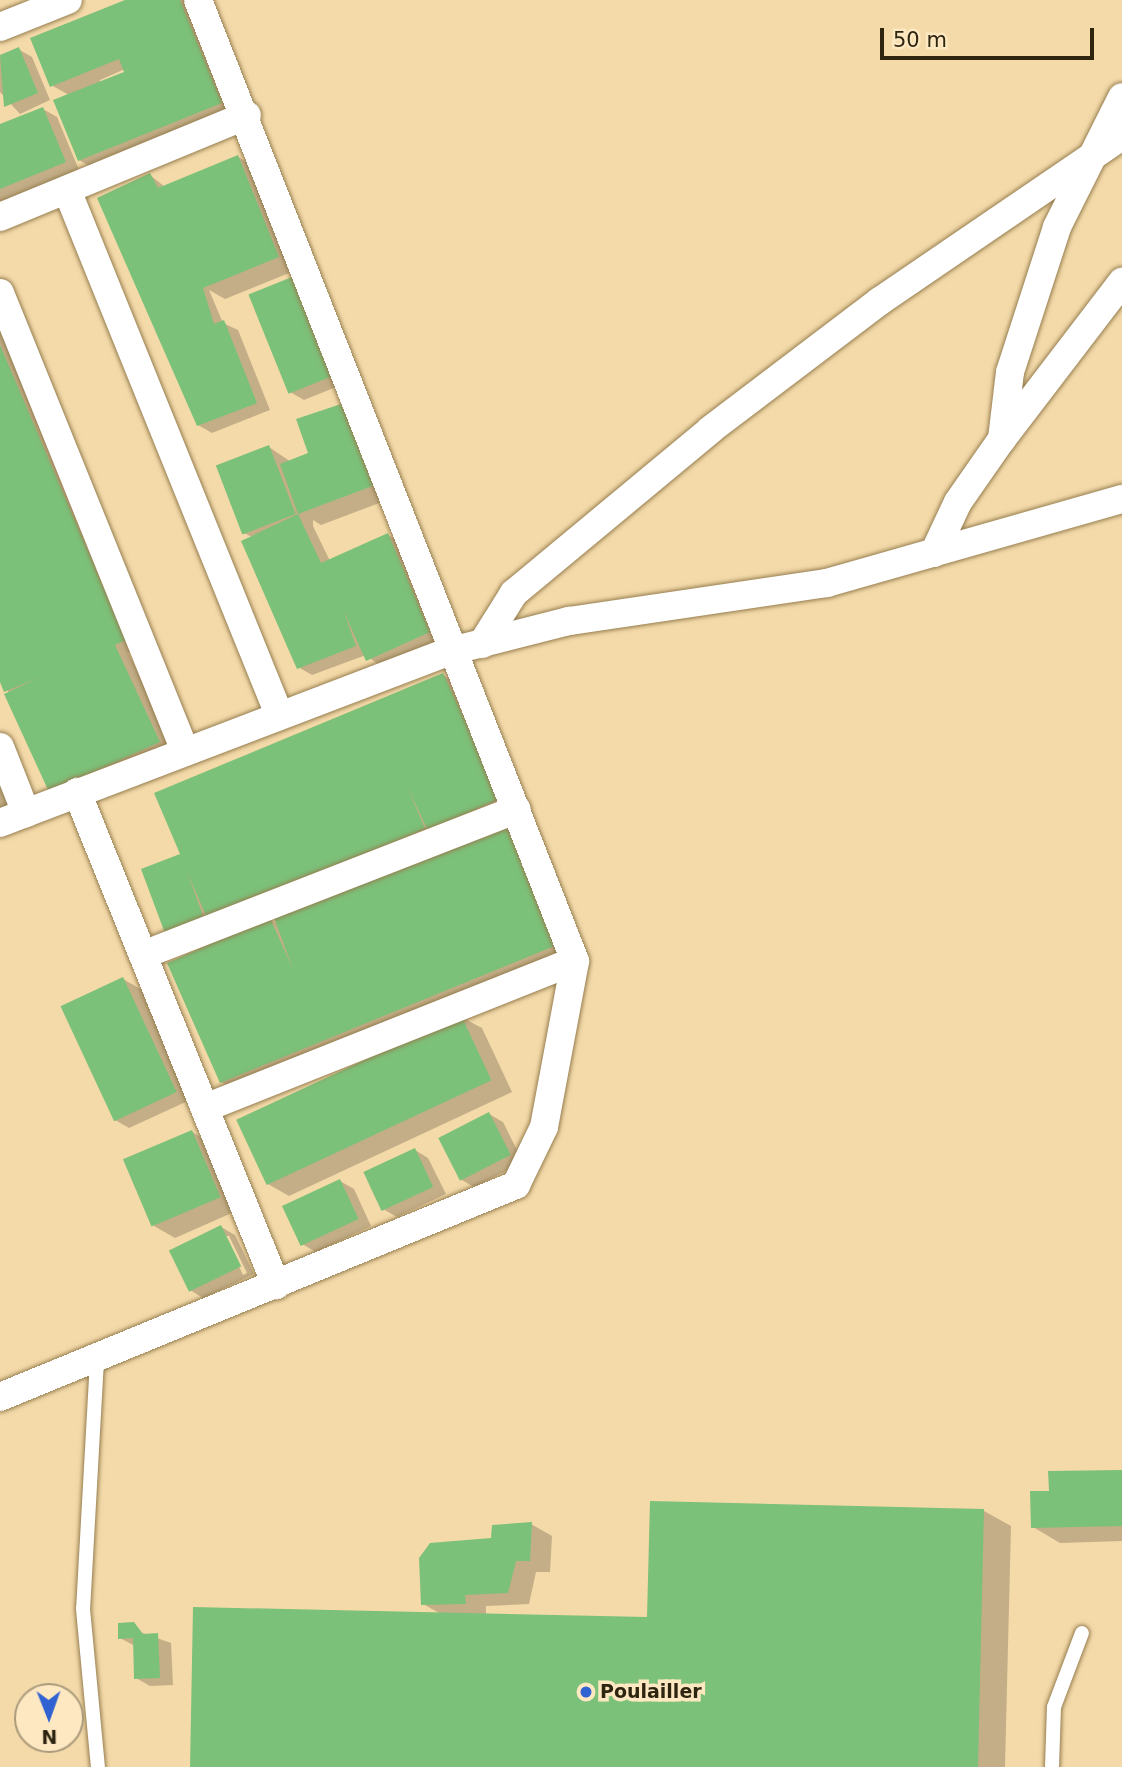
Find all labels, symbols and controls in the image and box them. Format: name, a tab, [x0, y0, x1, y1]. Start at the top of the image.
scale bar	[884, 14, 1098, 58]
text: 50 m	[893, 28, 947, 52]
place label: Poulailler	[600, 1681, 702, 1703]
north arrow	[14, 1683, 84, 1753]
marker: Poulailler	[578, 1684, 594, 1700]
text: N	[41, 1726, 57, 1748]

